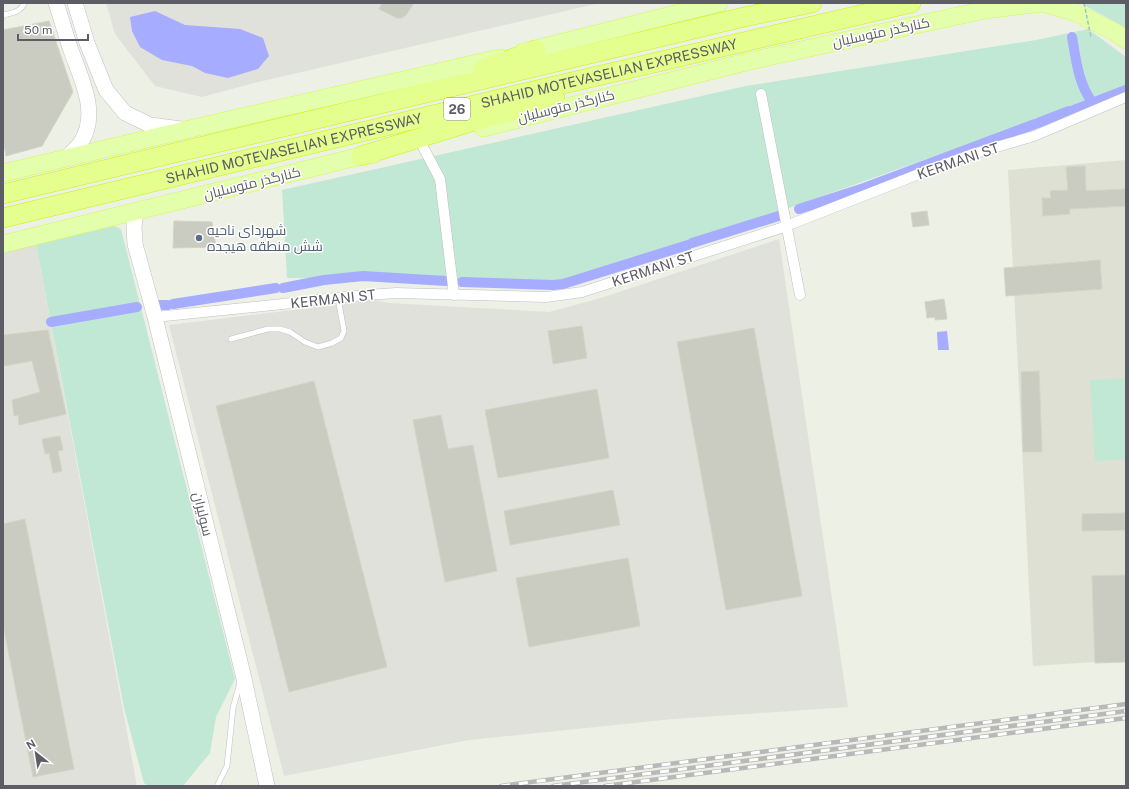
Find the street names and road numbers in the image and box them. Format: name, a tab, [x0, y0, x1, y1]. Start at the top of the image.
street label: کنارگذر متوسلیان	[831, 14, 931, 50]
street label: SHAHID MOTEVASELIAN EXPRESSWAY	[479, 36, 739, 111]
street label: کنارگذر متوسلیان	[516, 86, 616, 126]
road number: 26	[444, 98, 470, 120]
street label: SHAHID MOTEVASELIAN EXPRESSWAY	[164, 110, 424, 187]
street label: KERMANI ST	[915, 140, 1001, 182]
street label: کنارگذر متوسلیان	[202, 163, 302, 203]
street label: KERMANI ST	[610, 248, 696, 290]
street label: KERMANI ST	[290, 287, 376, 311]
street label: سولیران	[190, 490, 216, 538]

